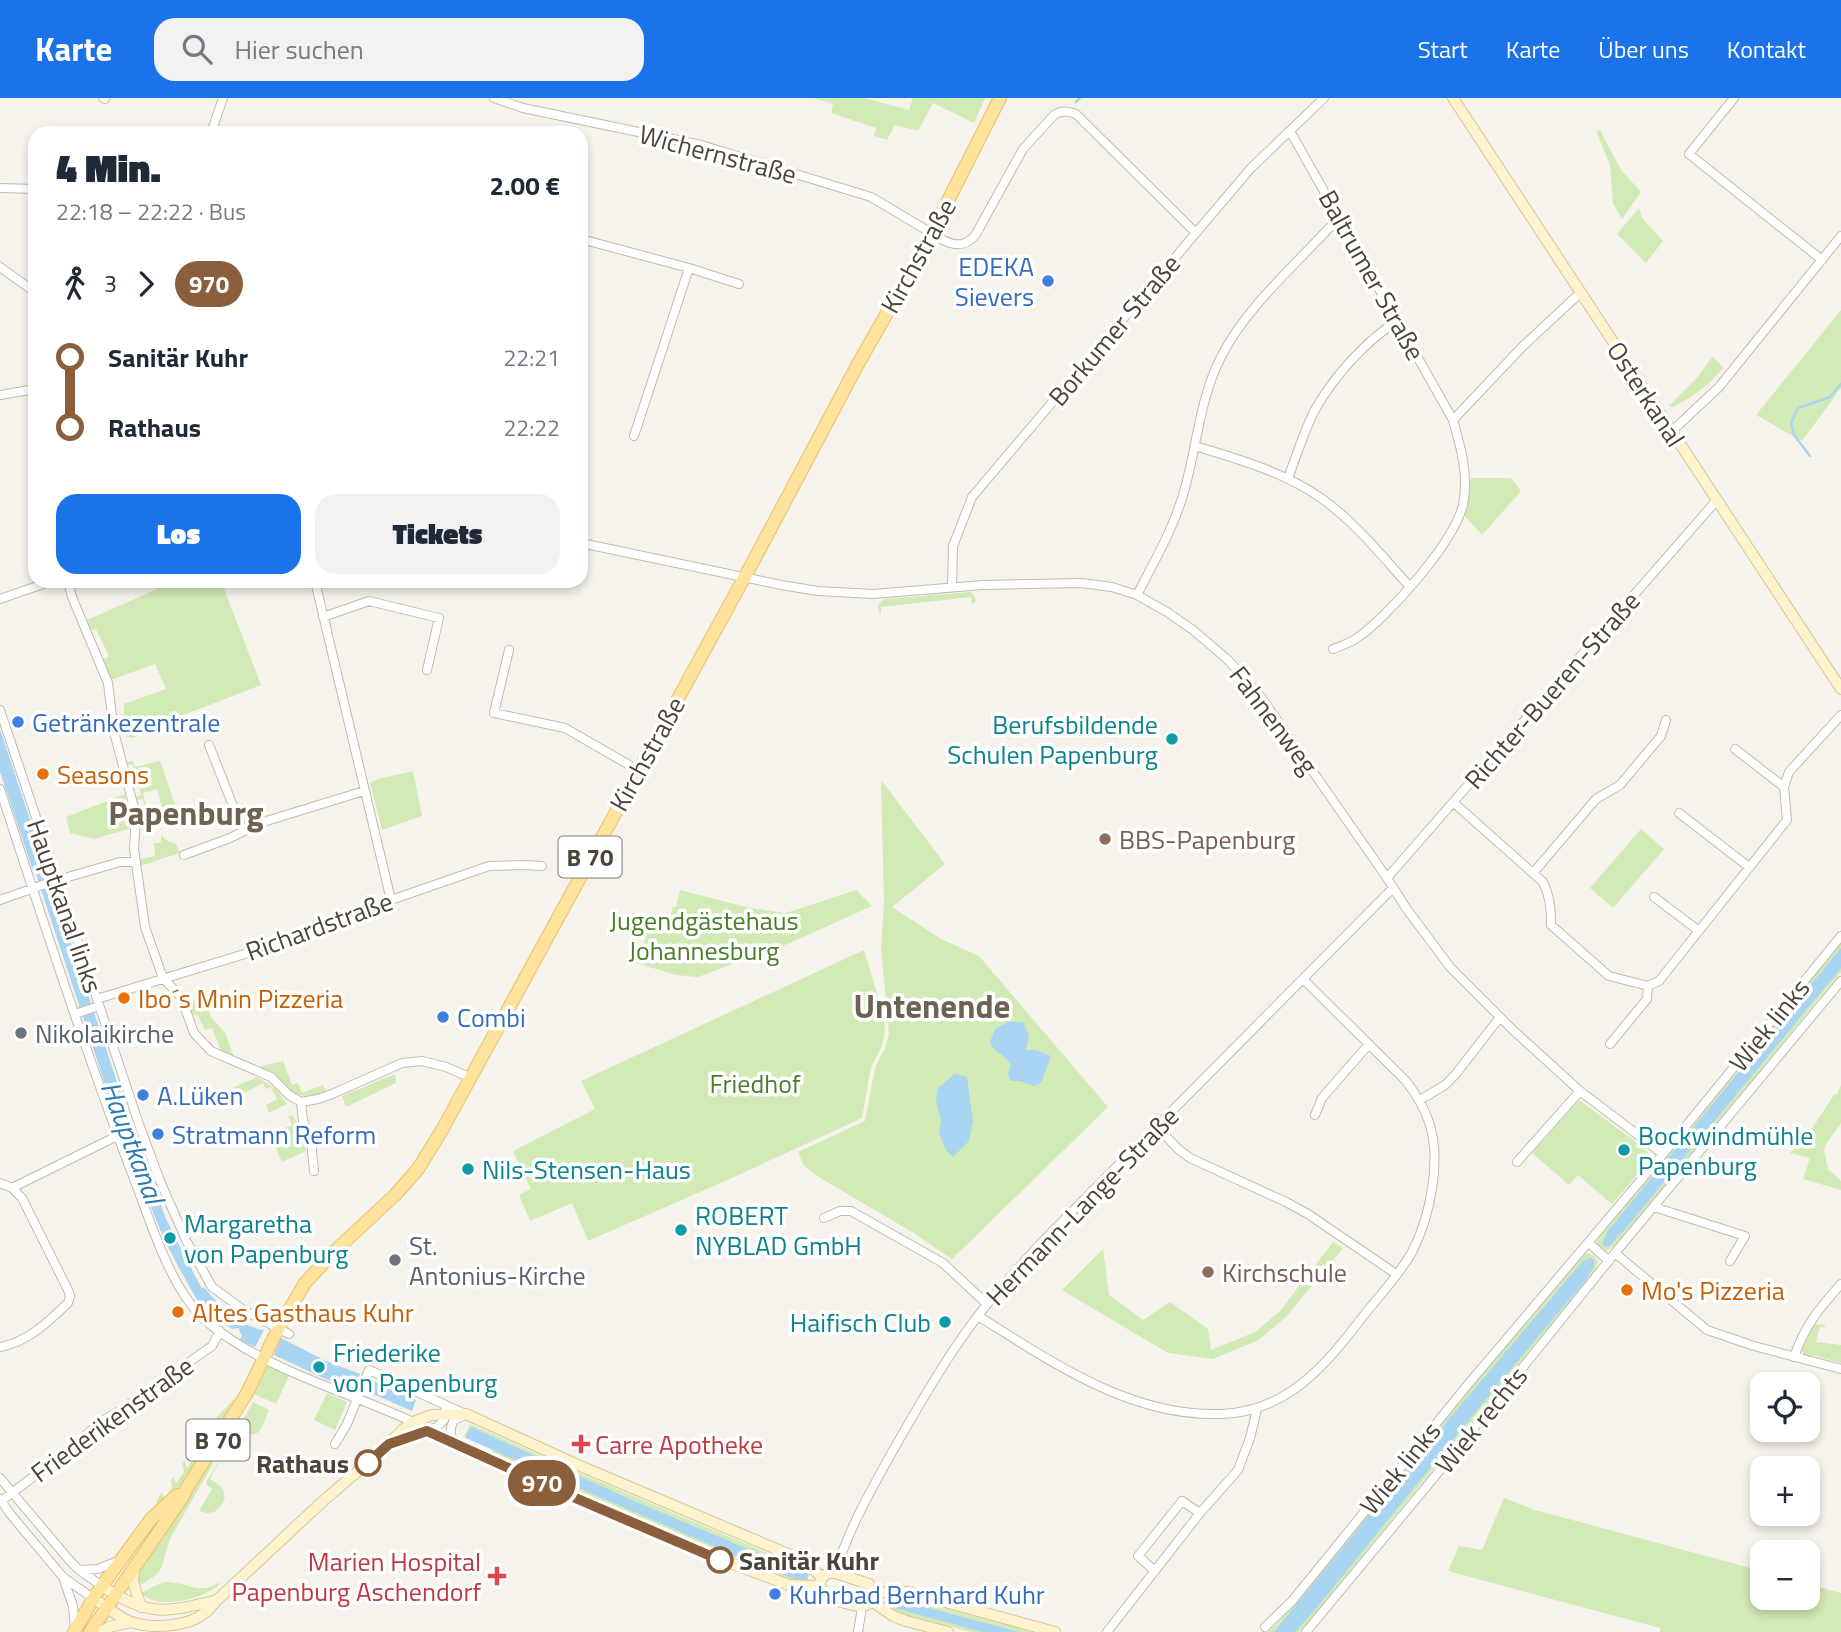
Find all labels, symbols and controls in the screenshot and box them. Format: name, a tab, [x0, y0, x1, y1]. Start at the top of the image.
search box	[154, 18, 644, 81]
text: Karte	[35, 24, 112, 74]
icon: search	[178, 30, 216, 68]
text: Hier suchen	[234, 30, 364, 69]
text: Start	[1418, 31, 1468, 67]
text: Karte	[1506, 31, 1560, 67]
text: Über uns	[1598, 31, 1689, 67]
text: Kontakt	[1727, 31, 1806, 67]
street label: Wichernstraße	[635, 114, 801, 194]
text: 4 Min.	[56, 139, 161, 197]
text: 2.00 €	[489, 166, 560, 205]
street label: Baltrumer Straße	[1309, 183, 1435, 367]
street label: Kirchstraße	[870, 192, 966, 320]
text: 22:18 – 22:22 · Bus	[56, 194, 246, 229]
street label: Borkumer Straße	[1039, 246, 1189, 414]
place label: EDEKA Sievers	[955, 247, 1034, 316]
icon: walk	[56, 265, 94, 303]
icon: forward	[127, 265, 165, 303]
text: 3	[104, 266, 117, 301]
text: 970	[189, 266, 229, 302]
marker: EDEKA Sievers	[1040, 273, 1056, 289]
street label: Osterkanal	[1597, 334, 1695, 454]
text: Sanitär Kuhr	[108, 338, 248, 377]
text: 22:21	[503, 340, 560, 375]
text: Rathaus	[108, 408, 201, 447]
text: 22:22	[503, 410, 560, 445]
button: Los	[56, 494, 301, 574]
button: Tickets	[315, 494, 560, 574]
street label: Richter-Bueren-Straße	[1455, 583, 1649, 797]
street label: Fahnenweg	[1220, 658, 1328, 782]
street label: Kirchstraße	[599, 690, 695, 818]
place label: Getränkezentrale	[32, 703, 220, 742]
place label: Berufsbildende Schulen Papenburg	[947, 705, 1158, 774]
marker: Getränkezentrale	[10, 714, 26, 730]
marker: Berufsbildende Schulen Papenburg	[1164, 731, 1180, 747]
place label: Seasons	[57, 755, 149, 794]
marker: Seasons	[35, 766, 51, 782]
district label: Papenburg	[108, 788, 264, 838]
street label: Hauptkanal links	[17, 814, 113, 998]
place label: BBS-Papenburg	[1119, 820, 1295, 859]
marker: BBS-Papenburg	[1097, 831, 1113, 847]
road number: B 70	[558, 836, 622, 878]
street label: Richardstraße	[240, 881, 398, 971]
park label: Jugendgästehaus Johannesburg	[609, 901, 799, 970]
street label: Wiek links	[1719, 970, 1819, 1080]
place label: Ibo´s Mnin Pizzeria	[138, 979, 343, 1018]
district label: Untenende	[854, 981, 1010, 1031]
marker: Ibo´s Mnin Pizzeria	[116, 990, 132, 1006]
place label: Combi	[457, 998, 526, 1037]
marker: Combi	[435, 1009, 451, 1025]
place label: Nikolaikirche	[35, 1014, 174, 1053]
marker: Nikolaikirche	[13, 1025, 29, 1041]
park label: Friedhof	[709, 1064, 801, 1103]
water label: Hauptkanal	[90, 1075, 177, 1212]
place label: A.Lüken	[157, 1076, 243, 1115]
marker: A.Lüken	[135, 1087, 151, 1103]
street label: Hermann-Lange-Straße	[977, 1098, 1187, 1314]
place label: Stratmann Reform	[172, 1115, 376, 1154]
place label: Bockwindmühle Papenburg	[1638, 1116, 1813, 1185]
marker: Stratmann Reform	[150, 1126, 166, 1142]
marker: Bockwindmühle Papenburg	[1616, 1142, 1632, 1158]
place label: Nils-Stensen-Haus	[482, 1150, 691, 1189]
marker: Nils-Stensen-Haus	[460, 1161, 476, 1177]
place label: ROBERT NYBLAD GmbH	[695, 1196, 862, 1265]
place label: Margaretha von Papenburg	[184, 1204, 348, 1273]
marker: ROBERT NYBLAD GmbH	[673, 1222, 689, 1238]
place label: St. Antonius-Kirche	[409, 1226, 586, 1295]
marker: Margaretha von Papenburg	[162, 1230, 178, 1246]
marker: St. Antonius-Kirche	[387, 1252, 403, 1268]
place label: Kirchschule	[1222, 1253, 1347, 1292]
marker: Kirchschule	[1200, 1264, 1216, 1280]
place label: Mo's Pizzeria	[1641, 1271, 1785, 1310]
marker: Mo's Pizzeria	[1619, 1282, 1635, 1298]
place label: Altes Gasthaus Kuhr	[192, 1293, 414, 1332]
place label: Haifisch Club	[790, 1303, 931, 1342]
marker: Altes Gasthaus Kuhr	[170, 1304, 186, 1320]
marker: Haifisch Club	[937, 1314, 953, 1330]
place label: Friederike von Papenburg	[333, 1333, 497, 1402]
street label: Friederikenstraße	[22, 1346, 202, 1492]
street label: Wiek rechts	[1425, 1358, 1537, 1482]
marker: Friederike von Papenburg	[311, 1359, 327, 1375]
map controls	[1750, 1372, 1820, 1610]
button: locate	[1750, 1372, 1820, 1442]
street label: Wiek links	[1350, 1413, 1450, 1523]
road number: B 70	[186, 1420, 249, 1460]
place label: Carre Apotheke	[595, 1425, 763, 1464]
marker: Carre Apotheke	[573, 1436, 589, 1452]
place label: Rathaus	[256, 1444, 349, 1483]
marker: Rathaus	[355, 1450, 381, 1476]
button: +	[1750, 1456, 1820, 1526]
line badge: 970	[502, 1460, 582, 1506]
text: 970	[522, 1465, 562, 1501]
button: −	[1750, 1540, 1820, 1610]
place label: Sanitär Kuhr	[739, 1541, 879, 1580]
place label: Marien Hospital Papenburg Aschendorf	[231, 1542, 481, 1611]
marker: Sanitär Kuhr	[707, 1547, 733, 1573]
marker: Marien Hospital Papenburg Aschendorf	[487, 1566, 507, 1586]
place label: Kuhrbad Bernhard Kuhr	[789, 1575, 1045, 1614]
marker: Kuhrbad Bernhard Kuhr	[767, 1586, 783, 1602]

